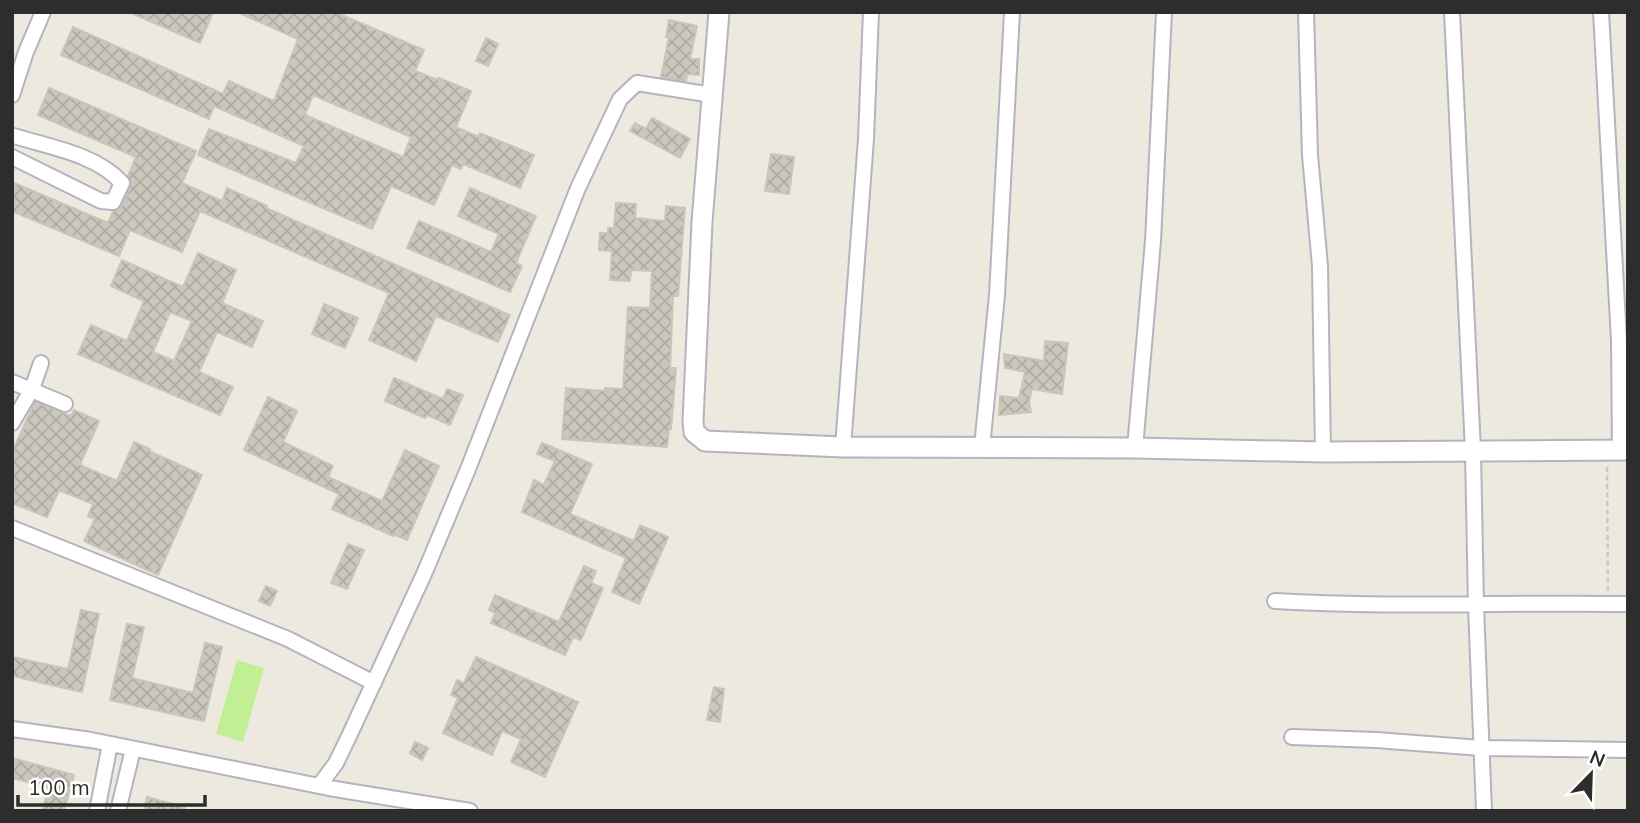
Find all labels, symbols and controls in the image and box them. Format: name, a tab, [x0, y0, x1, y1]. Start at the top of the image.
north arrow	[1556, 739, 1626, 809]
text: N	[1586, 745, 1609, 772]
scale bar	[18, 764, 205, 808]
text: 100 m	[28, 774, 90, 800]

